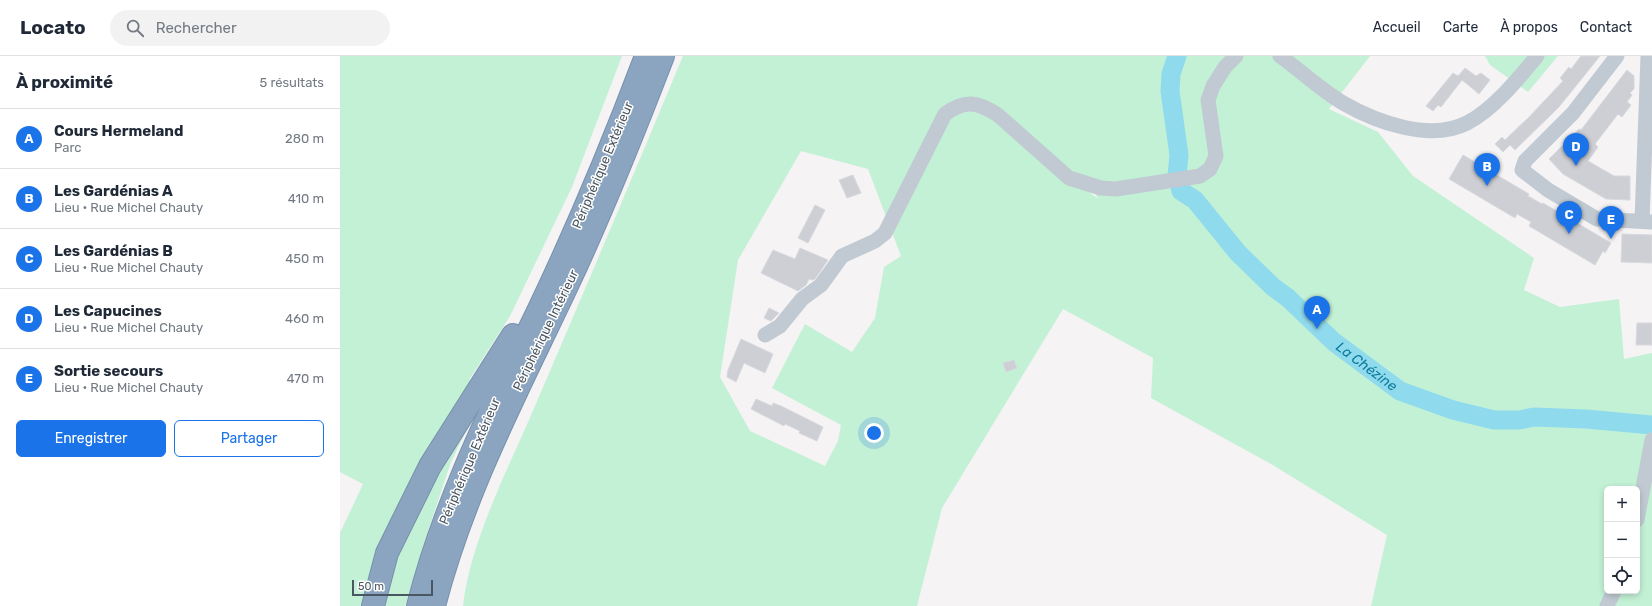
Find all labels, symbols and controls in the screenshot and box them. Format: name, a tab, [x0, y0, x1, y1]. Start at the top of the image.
search box	[110, 10, 390, 46]
text: Locato	[20, 16, 86, 39]
icon: search	[124, 17, 146, 39]
text: Rechercher	[156, 19, 237, 37]
text: Accueil	[1373, 19, 1421, 36]
text: Carte	[1443, 19, 1478, 36]
text: À propos	[1500, 19, 1558, 36]
text: Contact	[1580, 19, 1632, 36]
text: À proximité	[16, 72, 113, 92]
text: 5 résultats	[259, 75, 324, 90]
street label: Périphérique Extérieur	[569, 100, 636, 231]
text: Cours Hermeland	[54, 122, 183, 140]
text: A	[24, 131, 34, 146]
text: 280 m	[285, 131, 324, 146]
pin: D	[1563, 133, 1589, 166]
text: Parc	[54, 140, 81, 155]
pin: B	[1474, 153, 1500, 186]
text: Les Gardénias A	[54, 182, 173, 200]
text: B	[24, 191, 34, 206]
text: 410 m	[288, 191, 324, 206]
text: Lieu · Rue Michel Chauty	[54, 200, 203, 215]
pin: C	[1556, 201, 1582, 234]
pin: E	[1598, 206, 1624, 239]
text: Les Gardénias B	[54, 242, 173, 260]
text: C	[24, 251, 34, 266]
text: 450 m	[285, 251, 324, 266]
text: Lieu · Rue Michel Chauty	[54, 260, 203, 275]
street label: Périphérique Intérieur	[510, 267, 581, 393]
pin: A	[1304, 296, 1330, 329]
text: Les Capucines	[54, 302, 162, 320]
text: D	[24, 311, 34, 326]
text: 460 m	[285, 311, 324, 326]
text: Lieu · Rue Michel Chauty	[54, 320, 203, 335]
water label: La Chézine	[1333, 338, 1401, 395]
text: Sortie secours	[54, 362, 163, 380]
text: E	[25, 371, 33, 386]
text: 470 m	[286, 371, 324, 386]
text: Lieu · Rue Michel Chauty	[54, 380, 203, 395]
street label: Périphérique Extérieur	[436, 396, 503, 527]
button: Enregistrer	[16, 420, 166, 457]
button: Partager	[174, 420, 324, 457]
your location	[864, 423, 884, 443]
map controls	[1604, 486, 1640, 594]
button: +	[1604, 486, 1640, 522]
button: −	[1604, 522, 1640, 558]
button: locate	[1604, 558, 1640, 594]
scale bar	[352, 578, 433, 597]
text: 50 m	[358, 580, 384, 593]

